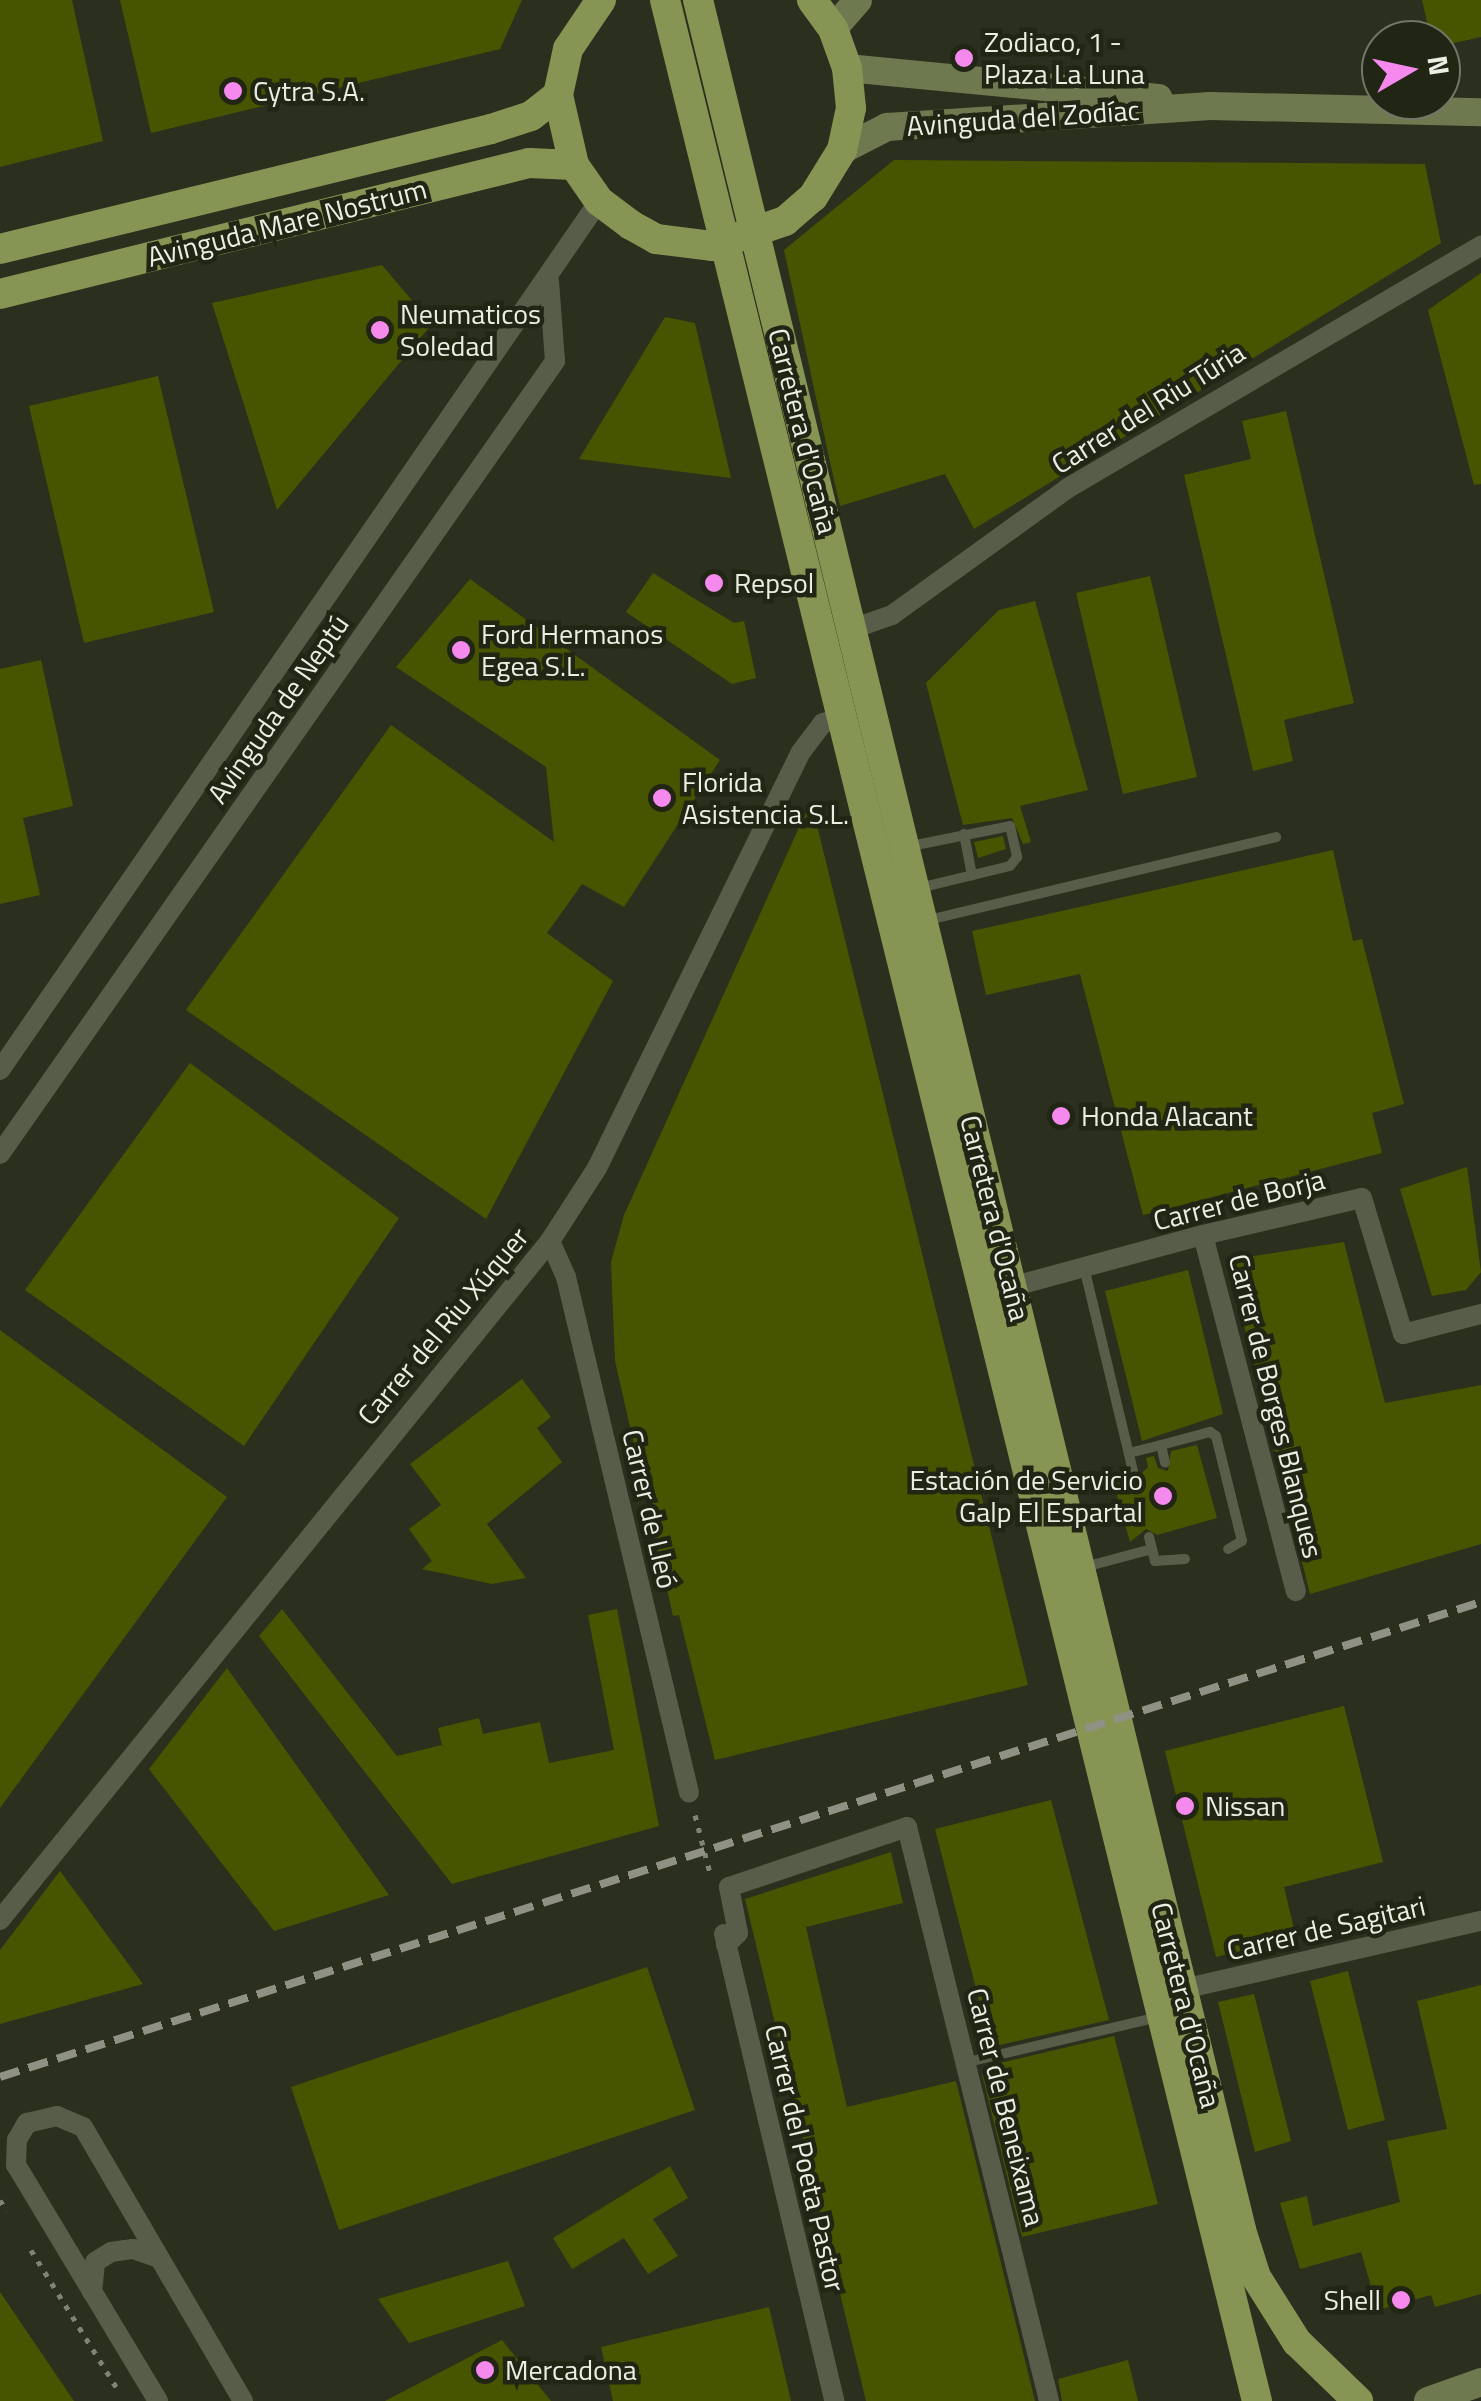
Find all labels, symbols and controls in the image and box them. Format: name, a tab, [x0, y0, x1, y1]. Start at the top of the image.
north arrow	[1361, 20, 1461, 120]
place label: Zodiaco, 1 - Plaza La Luna	[984, 25, 1145, 91]
marker: Zodiaco, 1 - Plaza La Luna	[953, 47, 975, 69]
text: N	[1416, 53, 1462, 78]
place label: Cytra S.A.	[253, 74, 365, 108]
marker: Cytra S.A.	[222, 80, 244, 102]
street label: Avinguda del Zodíac	[905, 93, 1141, 143]
street label: Avinguda Mare Nostrum	[144, 172, 430, 274]
place label: Neumaticos Soledad	[400, 297, 541, 363]
marker: Neumaticos Soledad	[369, 319, 391, 341]
street label: Carretera d'Ocaña	[761, 325, 845, 537]
street label: Carrer del Riu Túria	[1045, 335, 1251, 481]
place label: Repsol	[734, 566, 814, 600]
marker: Repsol	[703, 572, 725, 594]
street label: Avinguda de Neptú	[200, 608, 356, 810]
place label: Ford Hermanos Egea S.L.	[481, 617, 663, 683]
marker: Ford Hermanos Egea S.L.	[450, 639, 472, 661]
place label: Florida Asistencia S.L.	[682, 765, 849, 831]
marker: Florida Asistencia S.L.	[651, 787, 673, 809]
place label: Honda Alacant	[1081, 1099, 1253, 1133]
marker: Honda Alacant	[1050, 1105, 1072, 1127]
street label: Carretera d'Ocaña	[953, 1112, 1037, 1324]
street label: Carrer de Borja	[1150, 1162, 1328, 1238]
street label: Carrer del Riu Xúquer	[350, 1220, 536, 1432]
street label: Carrer de Borges Blanques	[1222, 1250, 1330, 1562]
street label: Carrer de Lleó	[615, 1426, 685, 1592]
place label: Estación de Servicio Galp El Espartal	[909, 1463, 1143, 1529]
marker: Estación de Servicio Galp El Espartal	[1152, 1485, 1174, 1507]
place label: Nissan	[1205, 1789, 1285, 1823]
marker: Nissan	[1174, 1795, 1196, 1817]
street label: Carrer de Sagitari	[1223, 1889, 1429, 1967]
street label: Carretera d'Ocaña	[1144, 1899, 1228, 2111]
street label: Carrer de Beneixama	[960, 1984, 1052, 2230]
street label: Carrer del Poeta Pastor	[758, 2021, 852, 2295]
place label: Shell	[1324, 2283, 1381, 2317]
marker: Shell	[1390, 2289, 1412, 2311]
place label: Mercadona	[505, 2353, 637, 2387]
marker: Mercadona	[474, 2359, 496, 2381]

